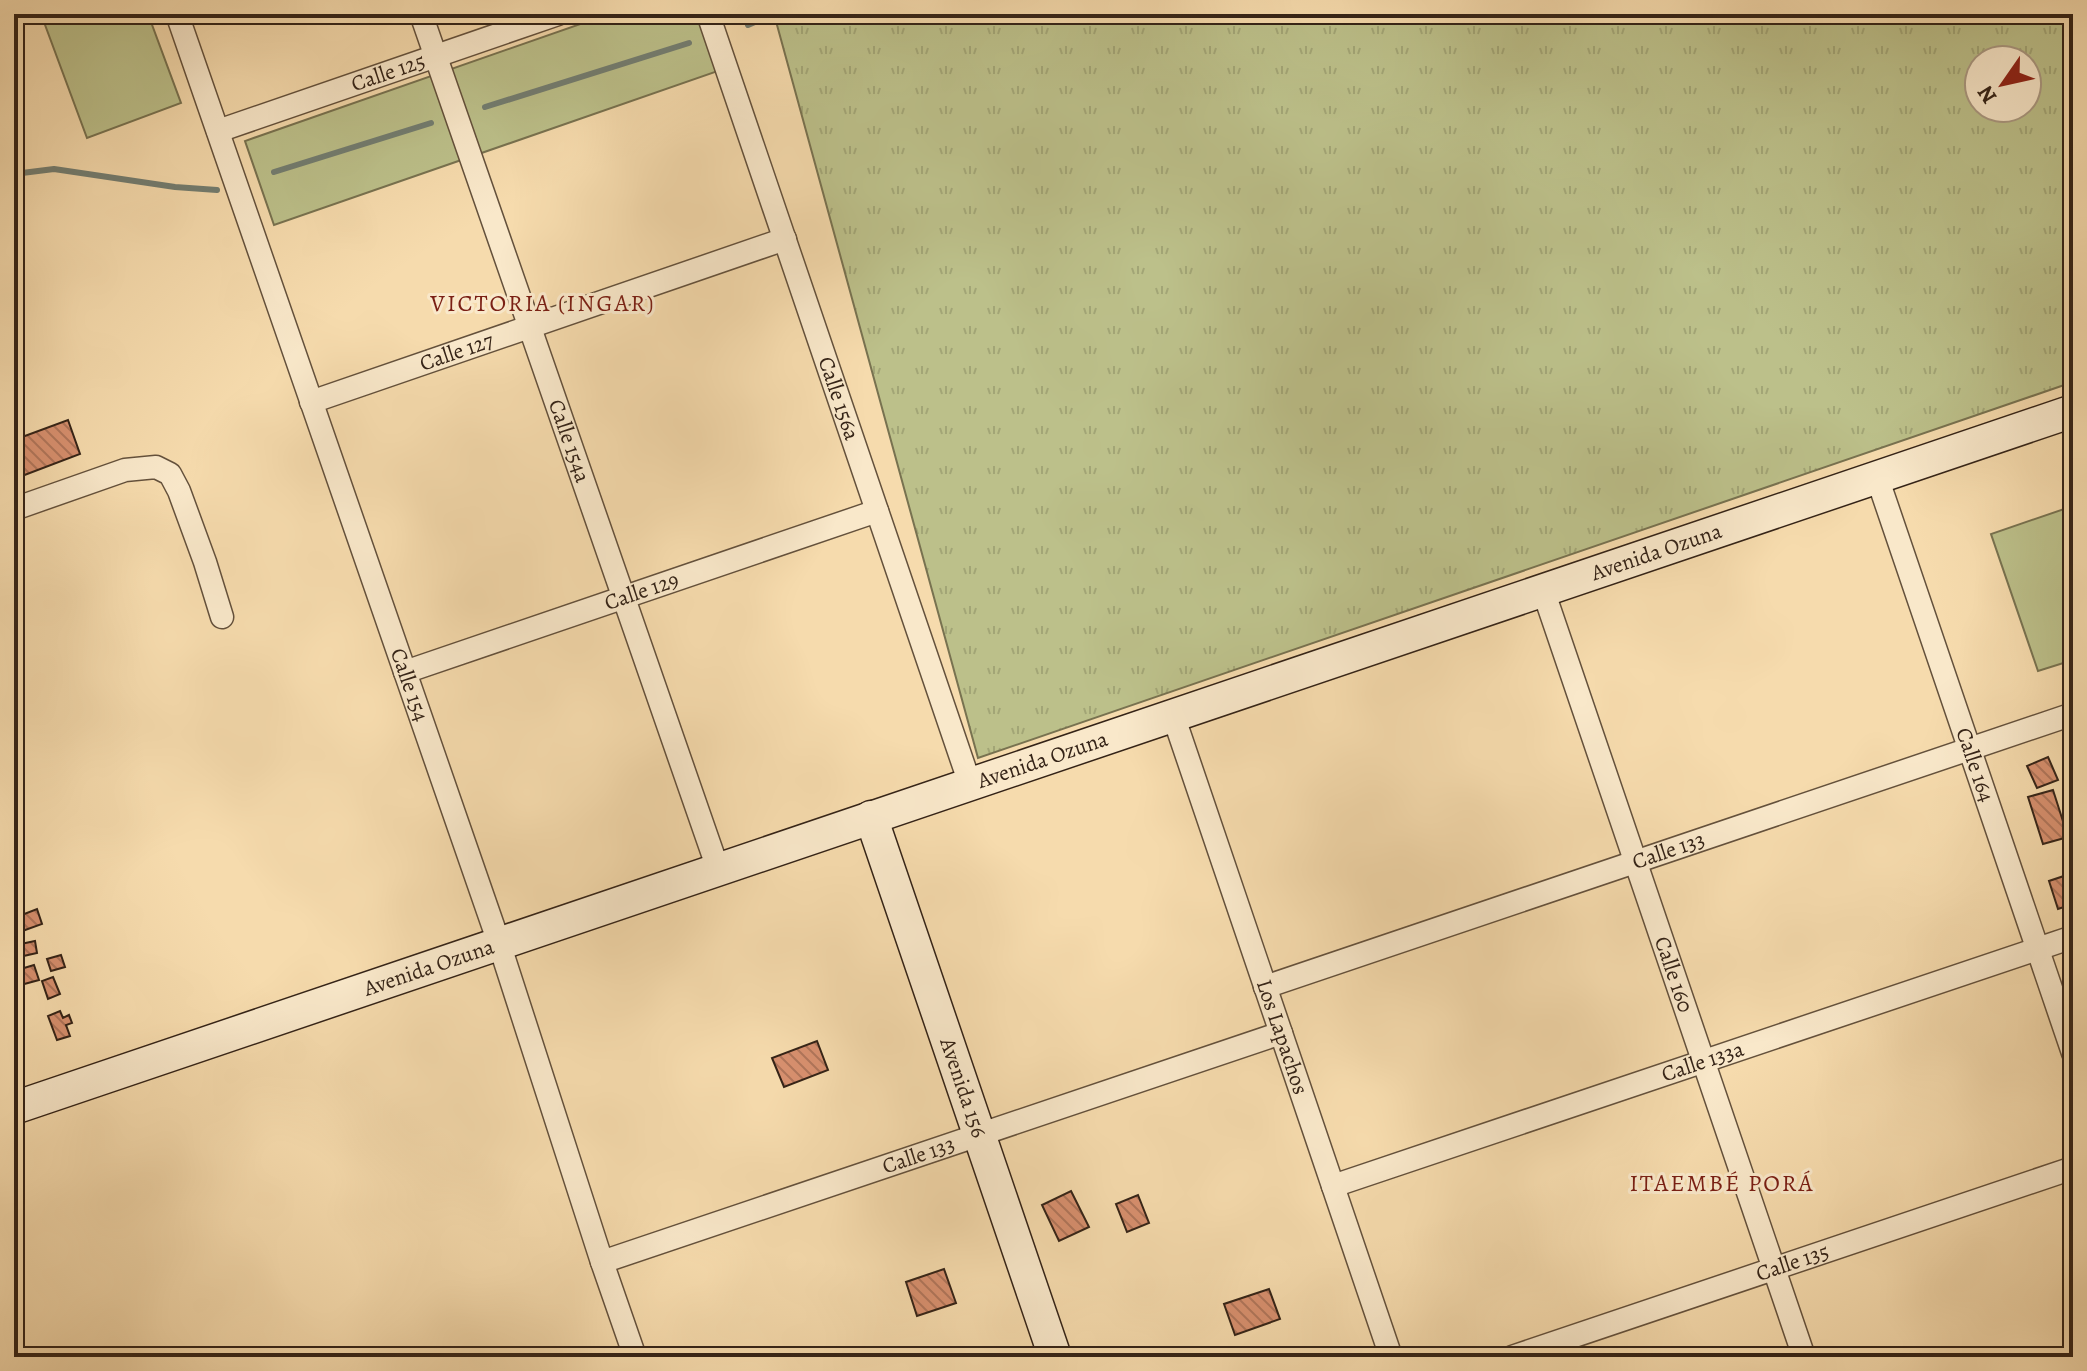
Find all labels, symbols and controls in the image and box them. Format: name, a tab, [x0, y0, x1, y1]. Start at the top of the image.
north arrow	[1963, 44, 2043, 124]
street label: Calle 125	[347, 46, 429, 99]
text: N	[1970, 80, 2004, 110]
district label: VICTORIA (INGAR)	[429, 287, 656, 319]
street label: Calle 127	[416, 325, 498, 379]
street label: Calle 156a	[811, 353, 867, 445]
street label: Calle 154a	[541, 395, 598, 487]
street label: Avenida Ozuna	[1586, 516, 1726, 588]
street label: Calle 129	[600, 565, 683, 618]
street label: Calle 154	[383, 644, 436, 726]
street label: Avenida Ozuna	[972, 724, 1113, 796]
street label: Calle 164	[1948, 724, 2001, 806]
street label: Calle 133	[1628, 824, 1709, 877]
street label: Avenida Ozuna	[359, 931, 499, 1004]
street label: Calle 160	[1647, 932, 1701, 1016]
street label: Los Lapachos	[1249, 976, 1316, 1098]
street label: Avenida 156	[932, 1033, 994, 1142]
street label: Calle 133a	[1658, 1034, 1748, 1089]
street label: Calle 133	[878, 1129, 959, 1181]
district label: ITAEMBÉ PORÁ	[1630, 1167, 1815, 1199]
street label: Calle 135	[1752, 1236, 1833, 1289]

